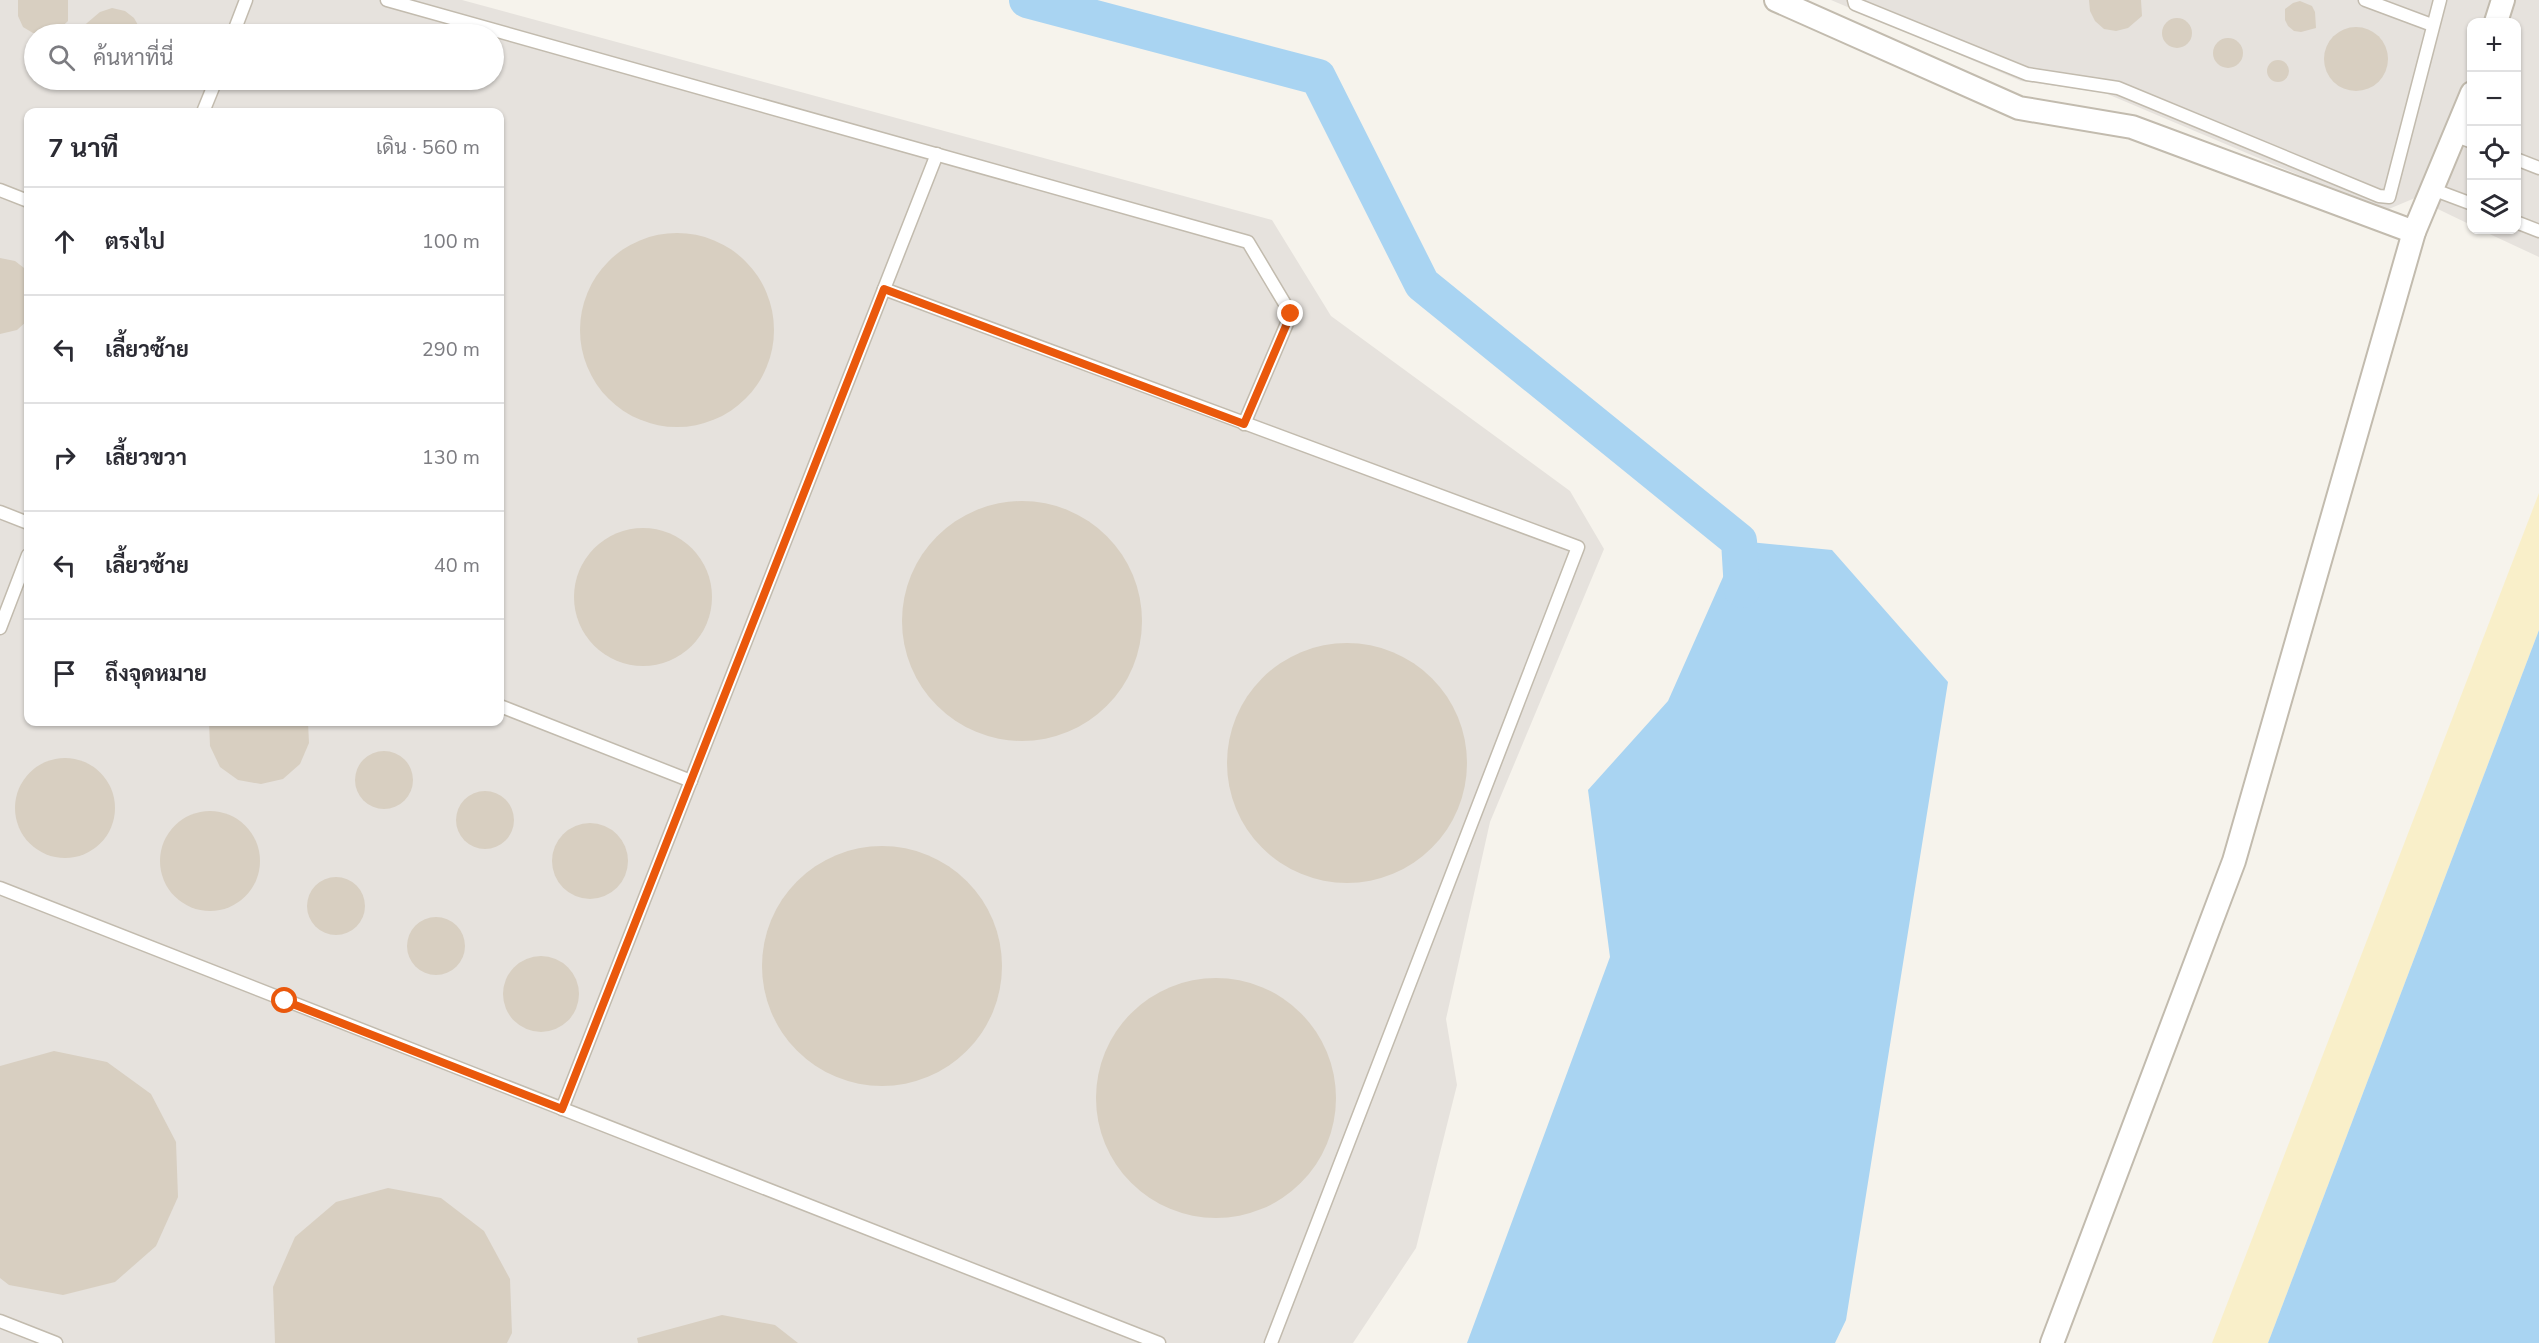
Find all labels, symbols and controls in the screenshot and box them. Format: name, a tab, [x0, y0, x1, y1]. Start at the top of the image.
map controls	[2467, 18, 2521, 234]
button: +	[2467, 18, 2521, 72]
search box	[24, 24, 504, 90]
icon: search	[45, 41, 78, 74]
text: ค้นหาที่นี่	[93, 43, 173, 73]
button: −	[2467, 72, 2521, 126]
button: locate	[2467, 126, 2521, 180]
text: 7 นาที	[48, 131, 118, 166]
text: เดิน · 560 m	[376, 134, 480, 161]
button: layers	[2467, 180, 2521, 234]
icon: ahead	[48, 225, 81, 258]
text: ตรงไป	[105, 227, 165, 257]
text: 100 m	[422, 228, 480, 255]
route end	[1277, 300, 1303, 326]
icon: left	[48, 333, 81, 366]
text: เลี้ยวซ้าย	[105, 335, 189, 365]
text: 290 m	[422, 336, 480, 363]
icon: right	[48, 441, 81, 474]
text: เลี้ยวขวา	[105, 443, 187, 473]
text: 130 m	[422, 444, 480, 471]
icon: left	[48, 549, 81, 582]
text: เลี้ยวซ้าย	[105, 551, 189, 581]
text: 40 m	[434, 552, 480, 579]
icon: arrive	[48, 657, 81, 690]
text: ถึงจุดหมาย	[105, 659, 207, 689]
route start	[271, 987, 297, 1013]

